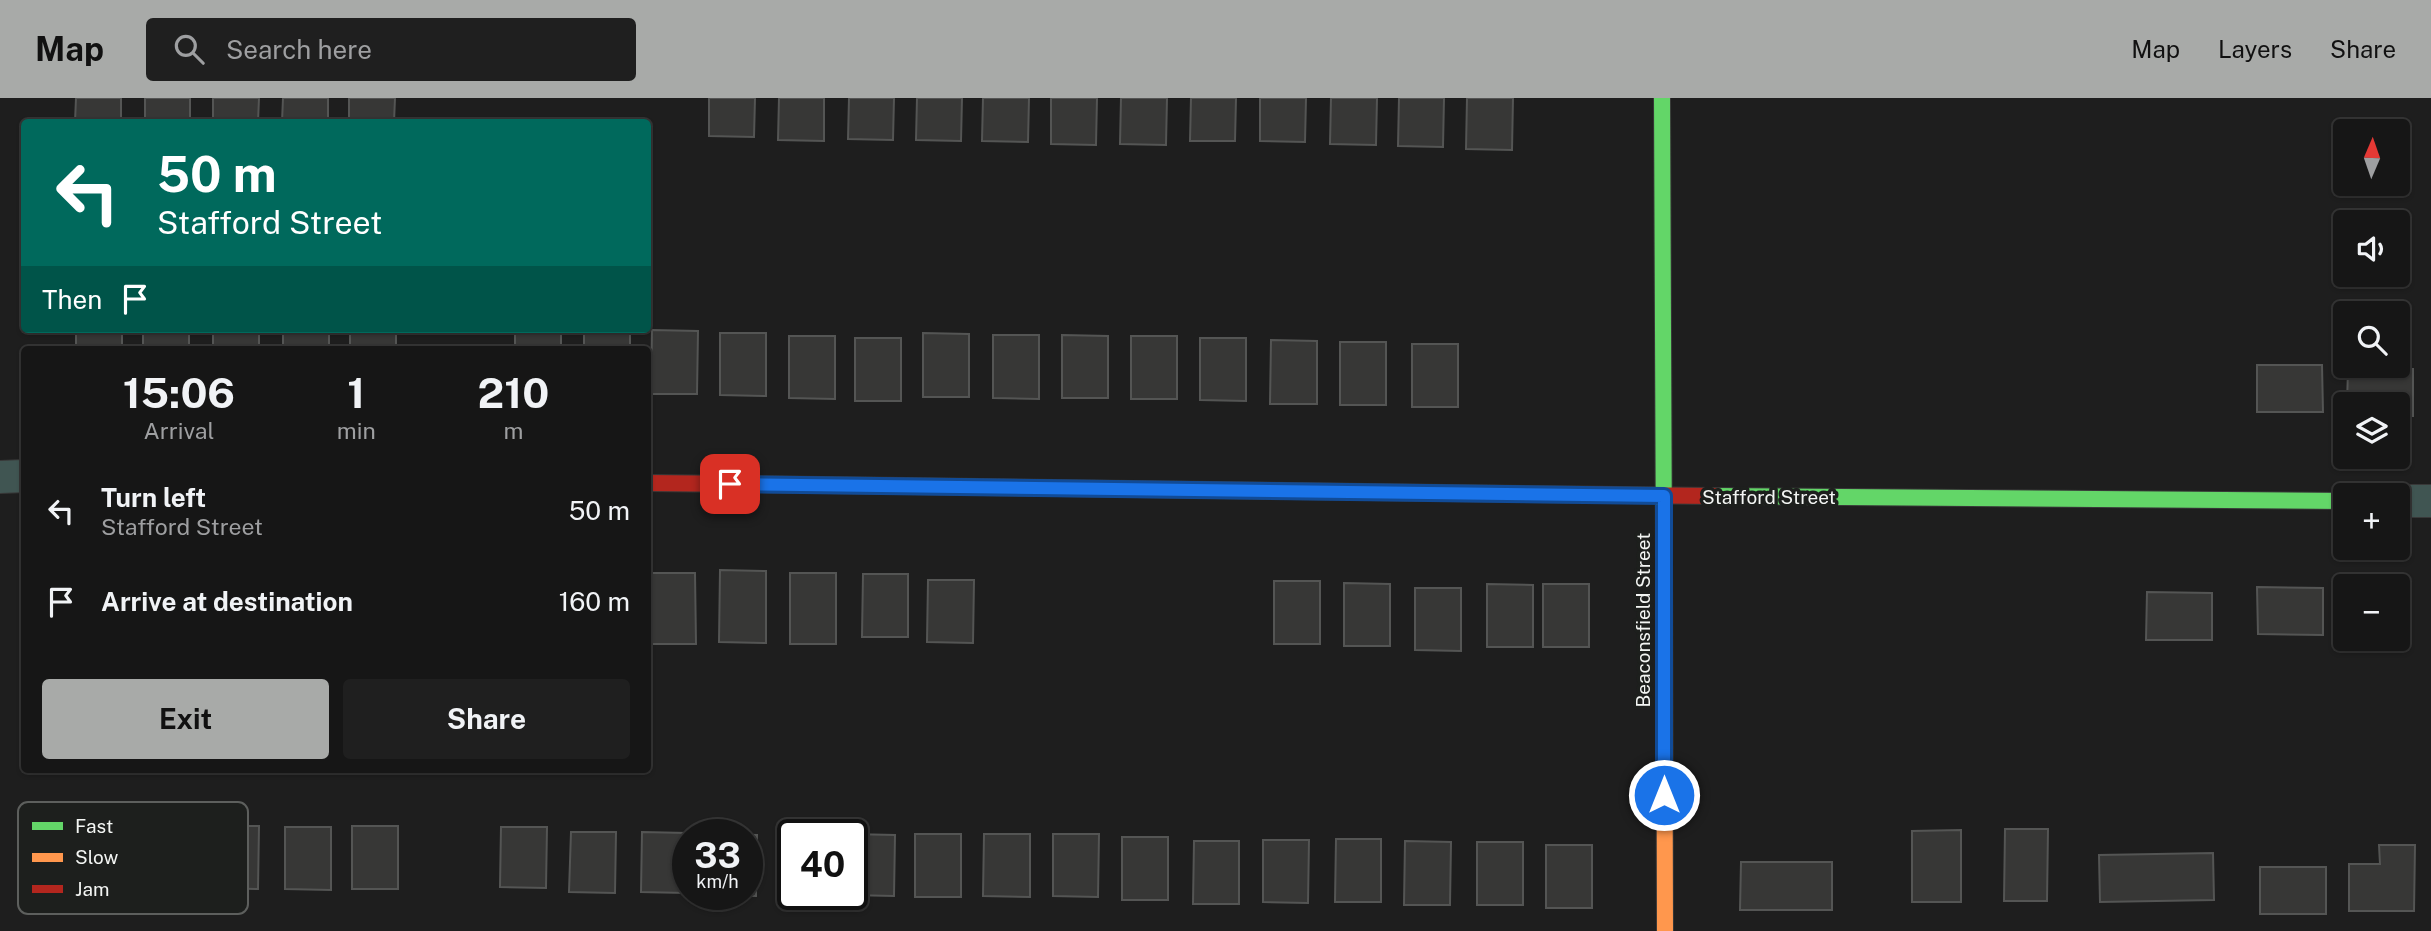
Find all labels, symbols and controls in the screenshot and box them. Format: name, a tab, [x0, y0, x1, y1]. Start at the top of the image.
search box	[146, 18, 636, 81]
text: Map	[35, 30, 104, 68]
icon: search	[170, 30, 208, 68]
text: Search here	[226, 34, 372, 65]
text: Map	[2131, 35, 2180, 63]
text: Layers	[2218, 35, 2292, 63]
text: Share	[2330, 35, 2396, 63]
north arrow	[2333, 119, 2410, 196]
map controls	[2333, 119, 2410, 651]
text: 50 m	[157, 145, 277, 203]
icon: left	[42, 147, 133, 238]
text: Stafford Street	[157, 204, 382, 241]
button: sound	[2333, 210, 2410, 287]
icon: arrive	[116, 280, 154, 318]
text: Then	[42, 284, 102, 315]
button: search	[2333, 301, 2410, 378]
text: 15:06	[123, 368, 235, 417]
text: 1	[347, 368, 365, 417]
text: 210	[478, 368, 549, 417]
button: layers	[2333, 392, 2410, 469]
text: Arrival	[143, 417, 214, 444]
text: min	[337, 417, 376, 444]
text: m	[503, 417, 523, 444]
pin	[700, 454, 760, 514]
icon: arrive	[711, 465, 749, 503]
text: Turn left	[101, 482, 206, 513]
button: +	[2333, 483, 2410, 560]
street label: Stafford Street	[1702, 486, 1836, 508]
icon: left	[42, 492, 80, 530]
text: 50 m	[569, 495, 630, 526]
text: Stafford Street	[101, 513, 263, 540]
street label: Beaconsfield Street	[1632, 533, 1654, 707]
button: −	[2333, 574, 2410, 651]
icon: arrive	[42, 583, 80, 621]
text: Arrive at destination	[101, 586, 353, 617]
text: 160 m	[559, 586, 630, 617]
button: Exit	[42, 679, 329, 759]
button: Share	[343, 679, 630, 759]
position arrow	[1627, 758, 1701, 832]
legend	[18, 802, 248, 914]
text: Fast	[75, 815, 113, 837]
speed limit sign: 40	[777, 819, 868, 910]
text: 33	[694, 835, 741, 876]
text: Slow	[75, 846, 119, 868]
text: km/h	[696, 871, 739, 892]
text: Jam	[75, 878, 109, 900]

